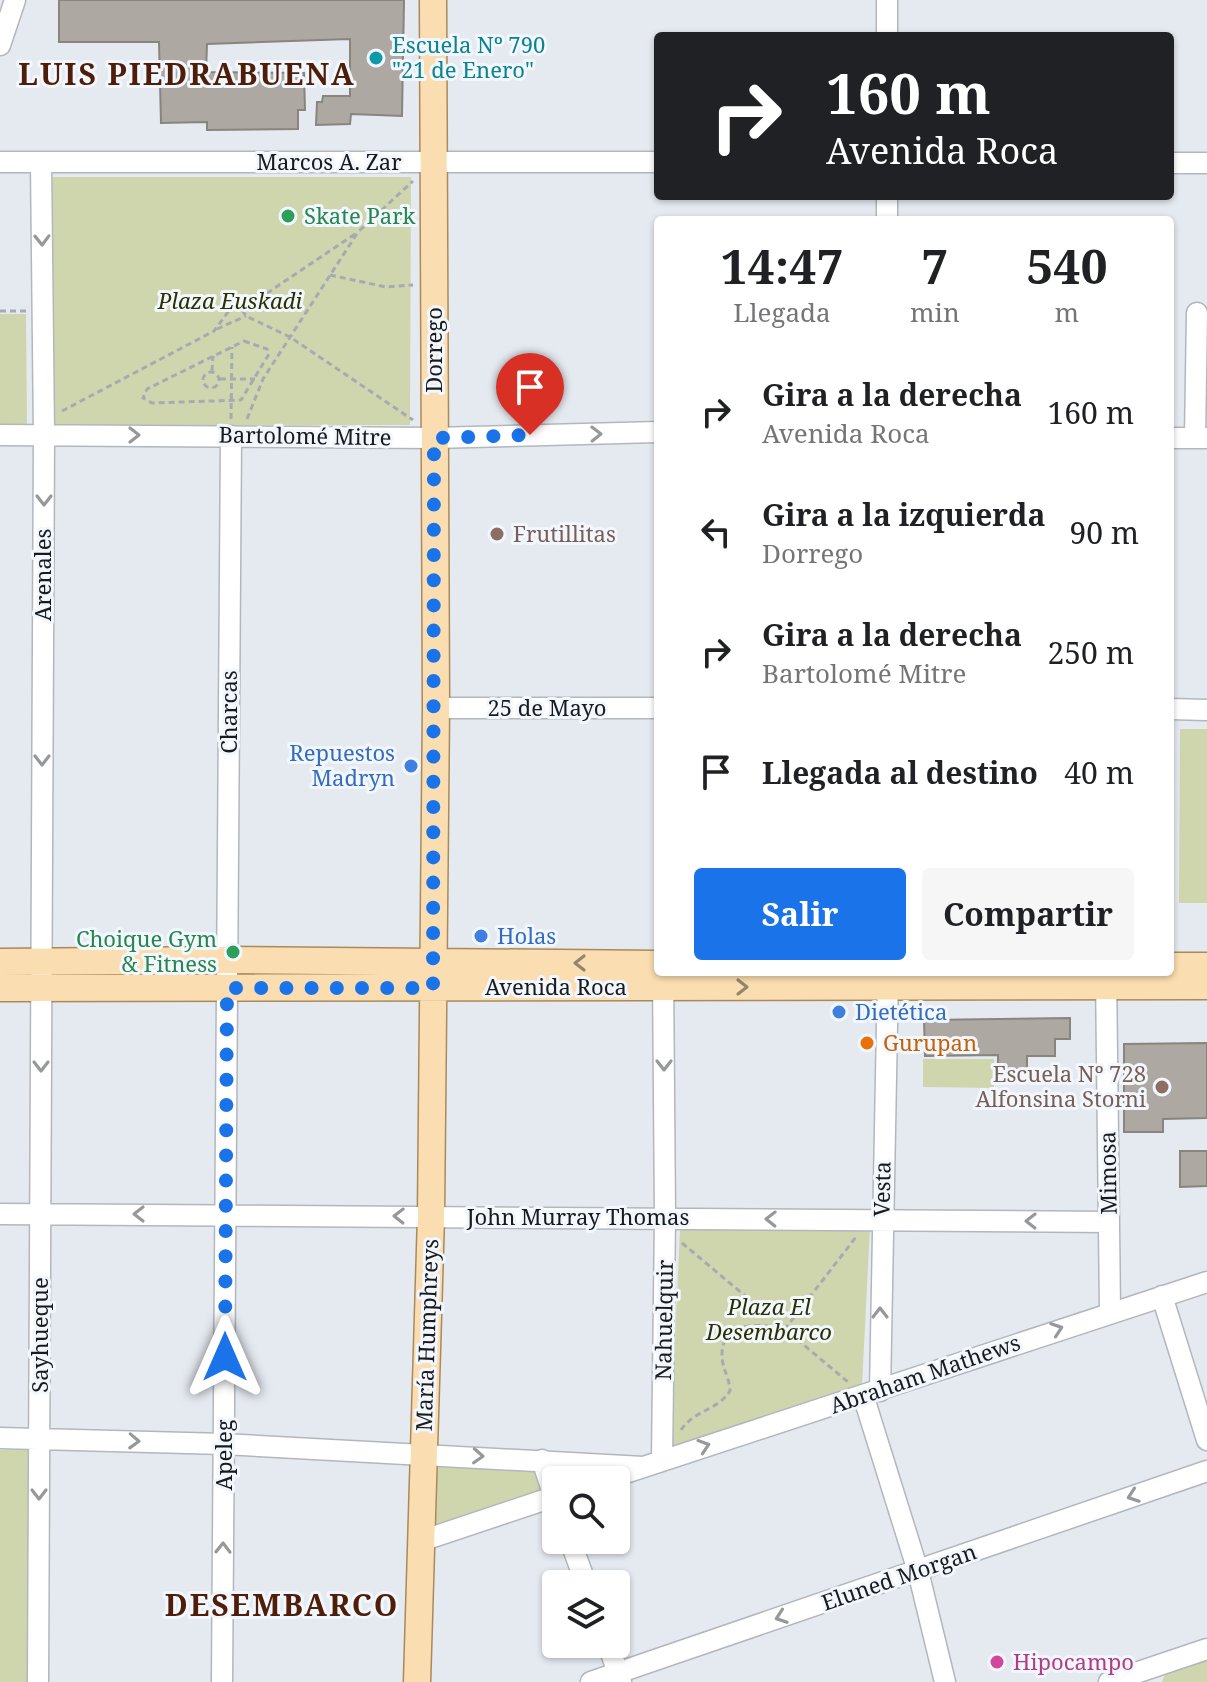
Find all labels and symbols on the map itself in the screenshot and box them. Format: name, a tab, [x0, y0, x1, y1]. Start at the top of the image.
place label: Escuela Nº 790 "21 de Enero"	[392, 29, 545, 84]
marker: Escuela Nº 790 "21 de Enero"	[367, 49, 385, 67]
district label: LUIS PIEDRABUENA	[18, 53, 356, 94]
street label: Marcos A. Zar	[256, 146, 402, 176]
place label: Skate Park	[304, 200, 415, 230]
marker: Skate Park	[279, 207, 297, 225]
one-way arrow	[33, 234, 51, 247]
park label: Plaza Euskadi	[157, 285, 303, 315]
street label: Dorrego	[418, 307, 448, 393]
pin	[496, 353, 564, 435]
street label: Bartolomé Mitre	[218, 418, 392, 452]
one-way arrow	[590, 425, 603, 442]
one-way arrow	[128, 426, 141, 444]
one-way arrow	[35, 494, 53, 507]
place label: Frutillitas	[513, 518, 616, 548]
marker: Frutillitas	[488, 525, 506, 543]
street label: Arenales	[27, 529, 57, 621]
street label: Charcas	[213, 670, 243, 754]
street label: 25 de Mayo	[487, 692, 607, 722]
place label: Repuestos Madryn	[289, 737, 395, 792]
one-way arrow	[33, 754, 51, 767]
marker: Repuestos Madryn	[402, 757, 420, 775]
place label: Holas	[497, 920, 556, 950]
place label: Choique Gym & Fitness	[76, 923, 217, 978]
marker: Holas	[472, 927, 490, 945]
marker: Choique Gym & Fitness	[224, 943, 242, 961]
one-way arrow	[573, 955, 586, 972]
street label: Avenida Roca	[485, 971, 627, 1001]
one-way arrow	[736, 978, 749, 996]
place label: Dietética	[855, 996, 947, 1026]
marker: Dietética	[830, 1003, 848, 1021]
place label: Gurupan	[883, 1027, 977, 1057]
marker: Gurupan	[858, 1034, 876, 1052]
place label: Escuela Nº 728 Alfonsina Storni	[975, 1058, 1146, 1113]
one-way arrow	[655, 1059, 673, 1072]
one-way arrow	[32, 1060, 50, 1073]
marker: Escuela Nº 728 Alfonsina Storni	[1153, 1078, 1171, 1096]
street label: Mimosa	[1091, 1131, 1123, 1215]
street label: Vesta	[866, 1161, 896, 1217]
street label: John Murray Thomas	[466, 1201, 689, 1231]
one-way arrow	[132, 1205, 145, 1223]
one-way arrow	[392, 1207, 405, 1224]
one-way arrow	[764, 1210, 777, 1227]
one-way arrow	[1024, 1212, 1037, 1230]
street label: María Humphreys	[408, 1238, 444, 1432]
street label: Nahuelquir	[647, 1259, 679, 1381]
street label: Sayhueque	[24, 1277, 54, 1393]
park label: Plaza El Desembarco	[705, 1291, 832, 1346]
one-way arrow	[871, 1306, 889, 1319]
position arrow	[183, 1315, 267, 1399]
one-way arrow	[1050, 1323, 1064, 1339]
street label: Abraham Mathews	[825, 1326, 1024, 1420]
street label: Apeleg	[208, 1419, 238, 1491]
one-way arrow	[128, 1433, 141, 1450]
one-way arrow	[697, 1440, 711, 1456]
one-way arrow	[472, 1448, 485, 1465]
one-way arrow	[1127, 1487, 1141, 1503]
one-way arrow	[30, 1488, 48, 1501]
street label: Eluned Morgan	[817, 1536, 980, 1617]
one-way arrow	[215, 1541, 232, 1554]
district label: DESEMBARCO	[165, 1584, 399, 1625]
one-way arrow	[775, 1607, 789, 1623]
place label: Hipocampo	[1013, 1646, 1134, 1676]
marker: Hipocampo	[988, 1653, 1006, 1671]

